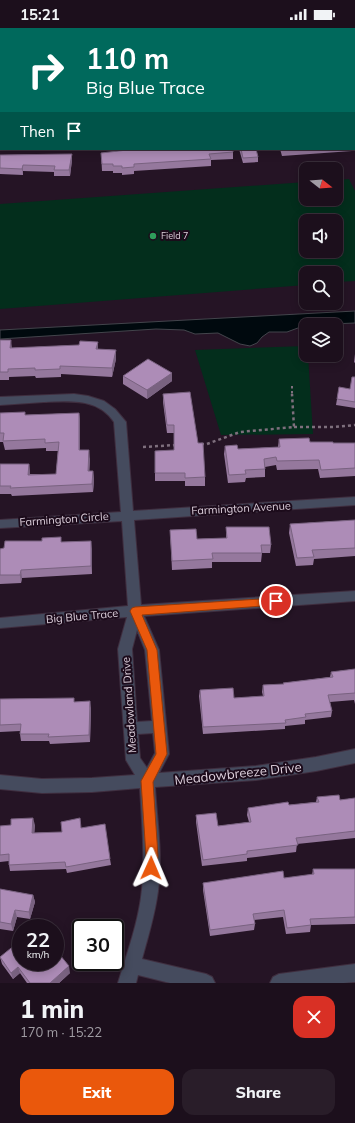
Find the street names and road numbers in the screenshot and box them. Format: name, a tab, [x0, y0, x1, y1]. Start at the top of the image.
street label: Farmington Avenue	[191, 498, 291, 518]
street label: Farmington Circle	[19, 509, 109, 529]
street label: Big Blue Trace	[45, 606, 119, 626]
street label: Meadowland Drive	[119, 657, 139, 753]
street label: Meadowbreeze Drive	[174, 758, 302, 788]

